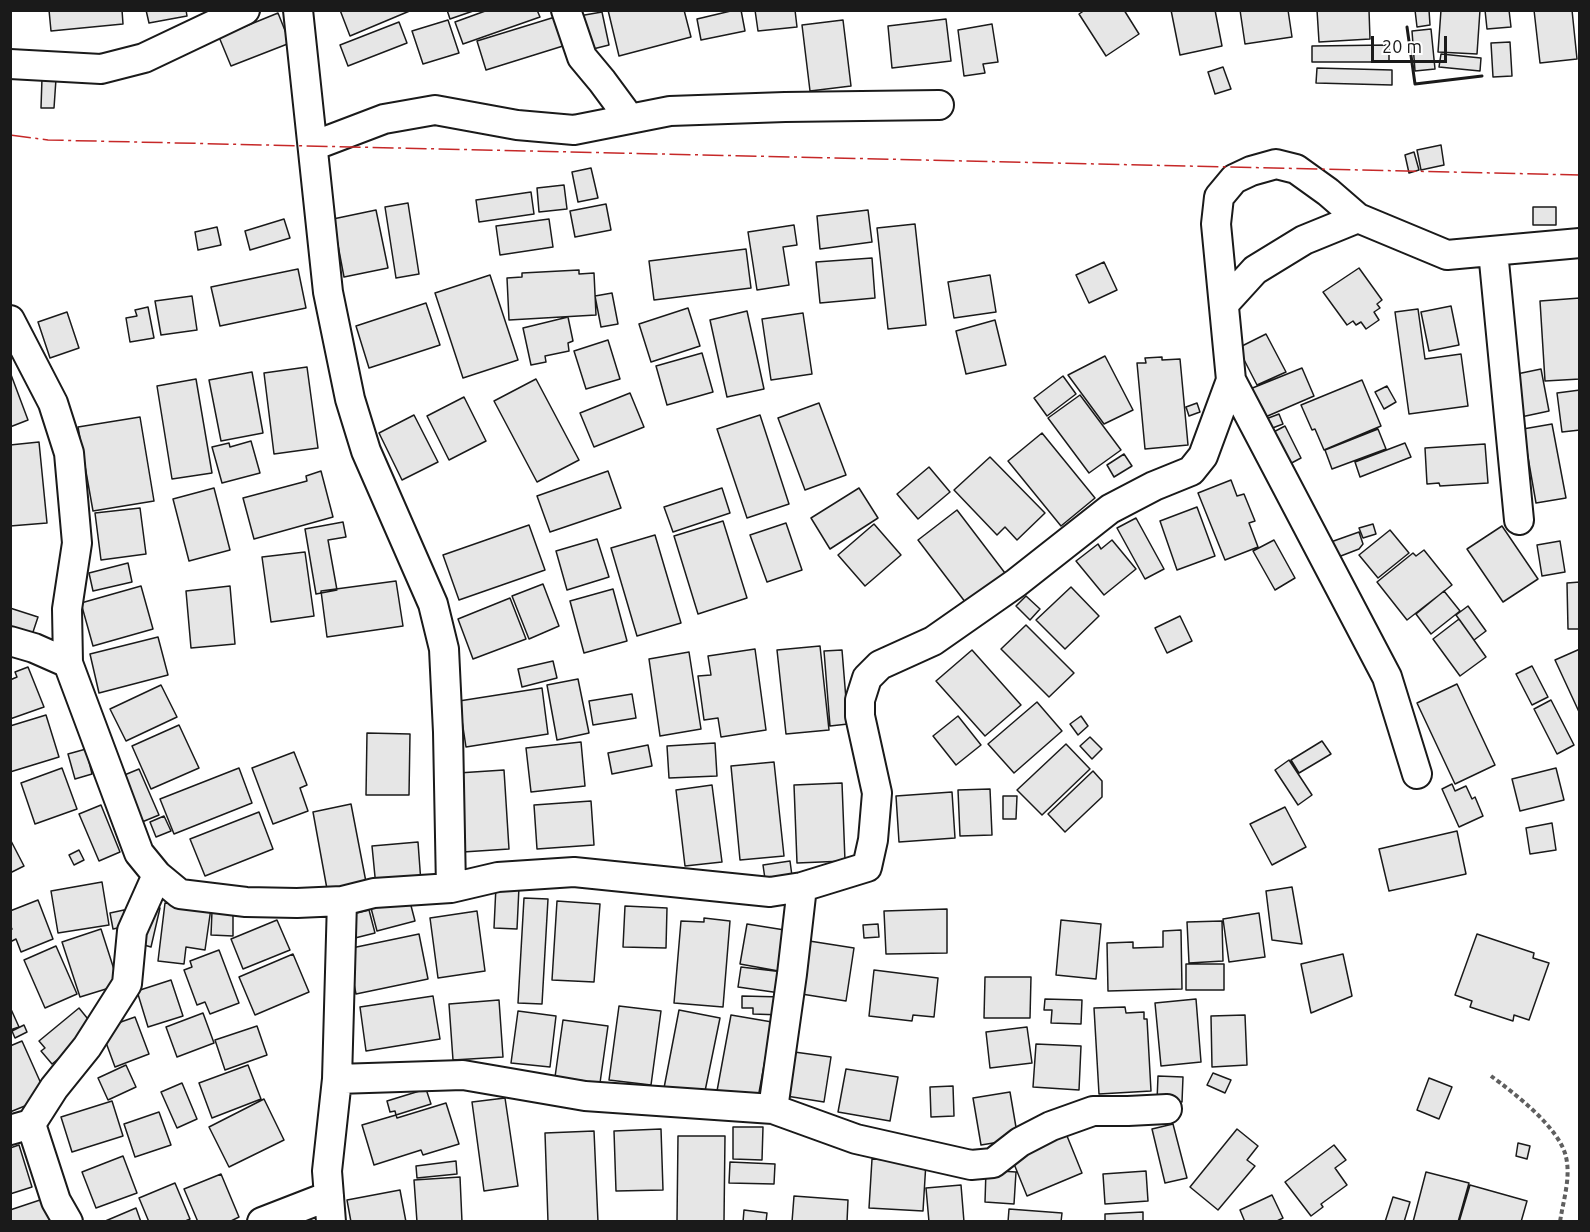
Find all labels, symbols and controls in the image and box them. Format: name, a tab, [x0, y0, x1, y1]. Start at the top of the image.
scale bar	[1374, 24, 1450, 62]
text: 20 m	[1382, 36, 1422, 56]

